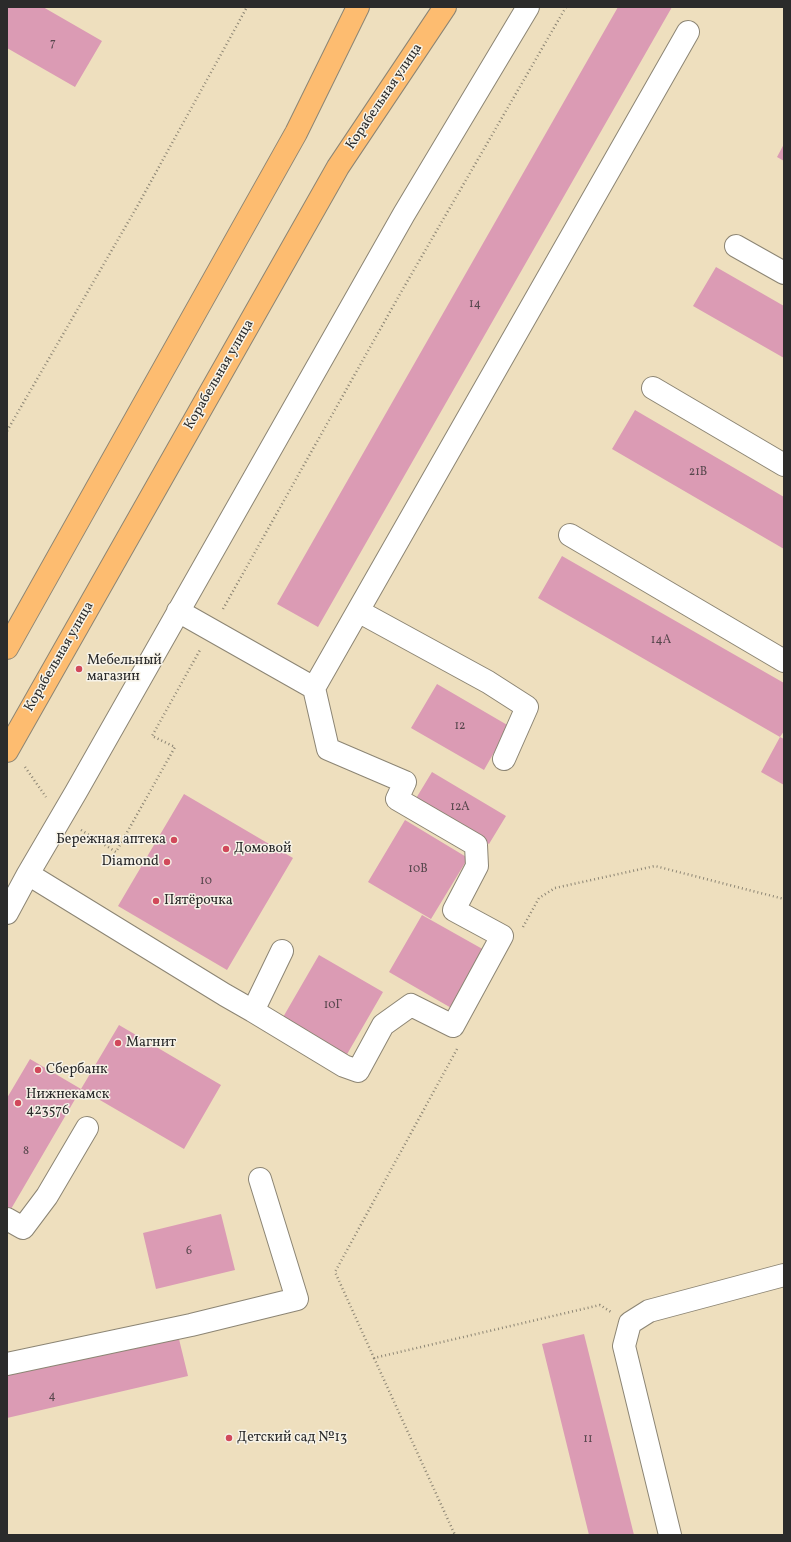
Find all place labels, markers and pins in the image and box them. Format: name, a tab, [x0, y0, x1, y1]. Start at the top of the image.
place label: Мебельный магазин	[87, 653, 162, 686]
marker: Мебельный магазин	[74, 664, 84, 674]
place label: Бережная аптека	[56, 832, 166, 848]
marker: Бережная аптека	[169, 835, 179, 845]
place label: Домовой	[234, 841, 291, 857]
marker: Домовой	[221, 844, 231, 854]
place label: Diamond	[102, 854, 159, 870]
marker: Diamond	[162, 857, 172, 867]
place label: Пятёрочка	[164, 893, 233, 909]
marker: Пятёрочка	[151, 896, 161, 906]
place label: Магнит	[126, 1035, 176, 1051]
marker: Магнит	[113, 1038, 123, 1048]
place label: Сбербанк	[46, 1062, 108, 1078]
marker: Сбербанк	[33, 1065, 43, 1075]
place label: Нижнекамск 423576	[26, 1087, 109, 1120]
marker: Нижнекамск 423576	[13, 1098, 23, 1108]
place label: Детский сад №13	[237, 1430, 347, 1446]
marker: Детский сад №13	[224, 1433, 234, 1443]

